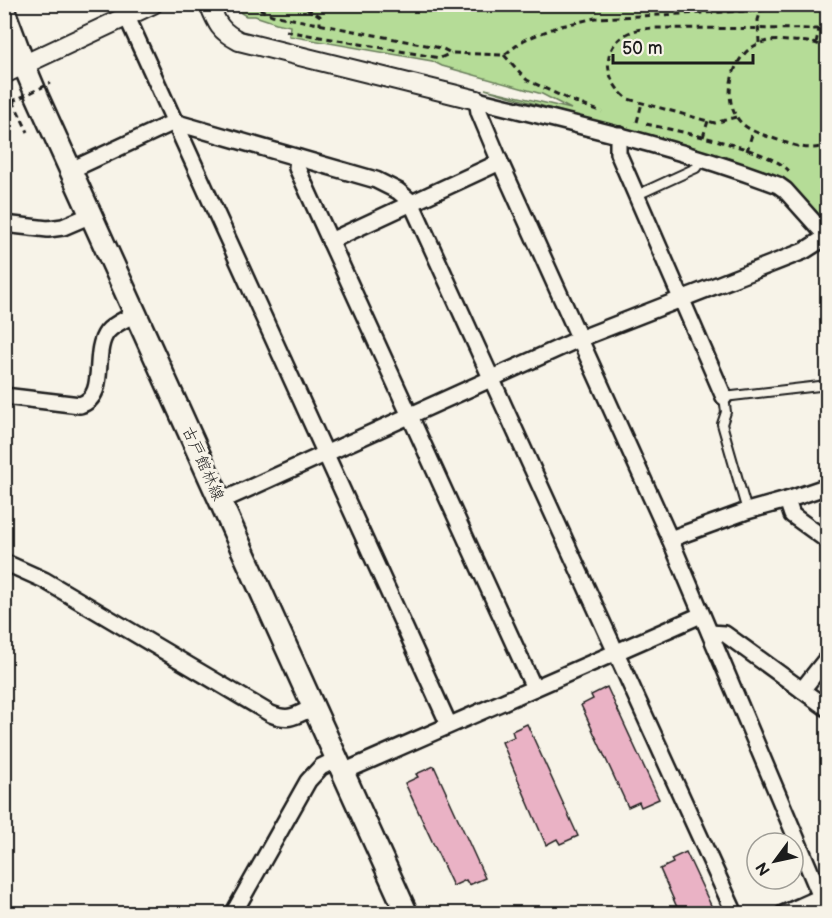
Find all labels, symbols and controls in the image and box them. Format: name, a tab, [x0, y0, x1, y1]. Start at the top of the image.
scale bar	[613, 27, 752, 65]
text: 50 m	[622, 38, 663, 59]
street label: 古戸館林線	[178, 423, 228, 504]
north arrow	[745, 831, 805, 891]
text: N	[752, 858, 775, 879]

